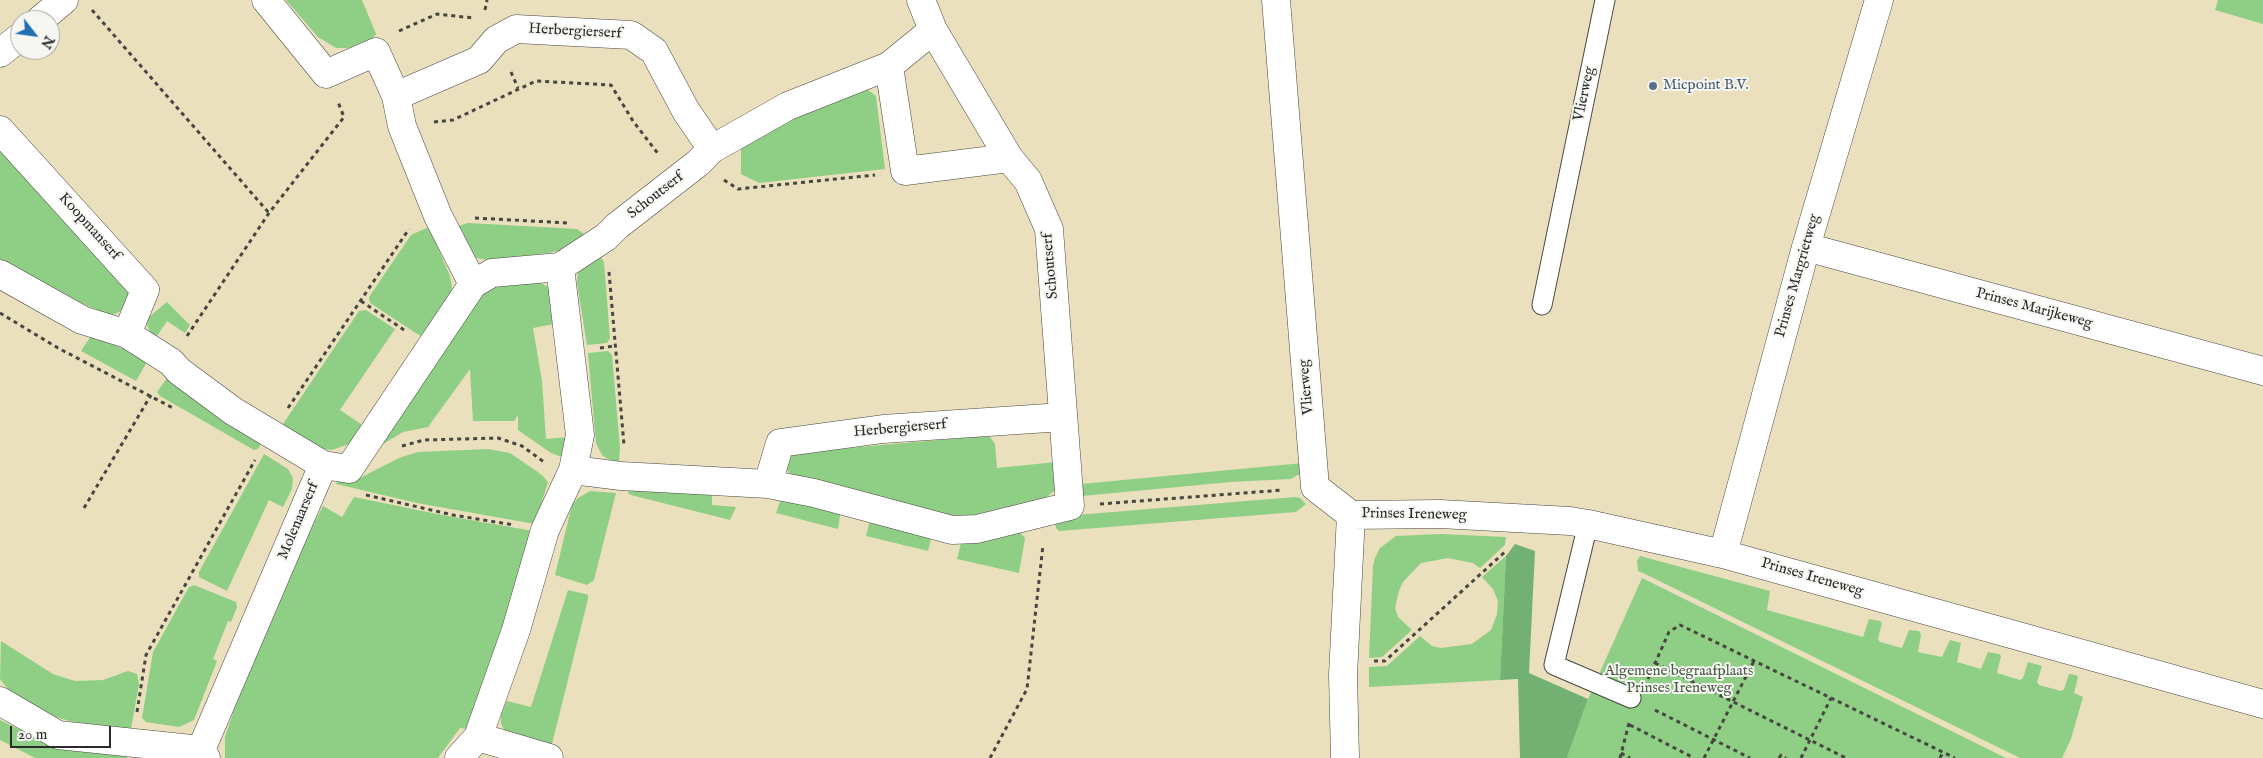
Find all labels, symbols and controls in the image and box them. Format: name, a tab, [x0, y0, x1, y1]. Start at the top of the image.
north arrow	[10, 10, 60, 60]
street label: Herbergierserf	[528, 21, 622, 43]
text: N	[36, 32, 58, 52]
street label: Vlierweg	[1570, 65, 1600, 123]
place label: Micpoint B.V.	[1663, 77, 1749, 95]
marker: Micpoint B.V.	[1647, 80, 1659, 92]
street label: Schoutserf	[624, 169, 688, 223]
street label: Koopmanserf	[54, 190, 124, 264]
street label: Prinses Margrietweg	[1772, 212, 1824, 340]
street label: Schoutserf	[1039, 232, 1063, 300]
street label: Prinses Marijkeweg	[1974, 285, 2094, 333]
street label: Vlierweg	[1296, 359, 1318, 415]
street label: Herbergierserf	[853, 416, 947, 442]
street label: Molenaarserf	[275, 480, 323, 562]
street label: Prinses Ireneweg	[1361, 505, 1467, 525]
street label: Prinses Ireneweg	[1759, 555, 1865, 601]
park label: Algemene begraafplaats Prinses Ireneweg	[1605, 663, 1753, 698]
scale bar	[12, 716, 114, 748]
text: 20 m	[18, 725, 47, 744]

